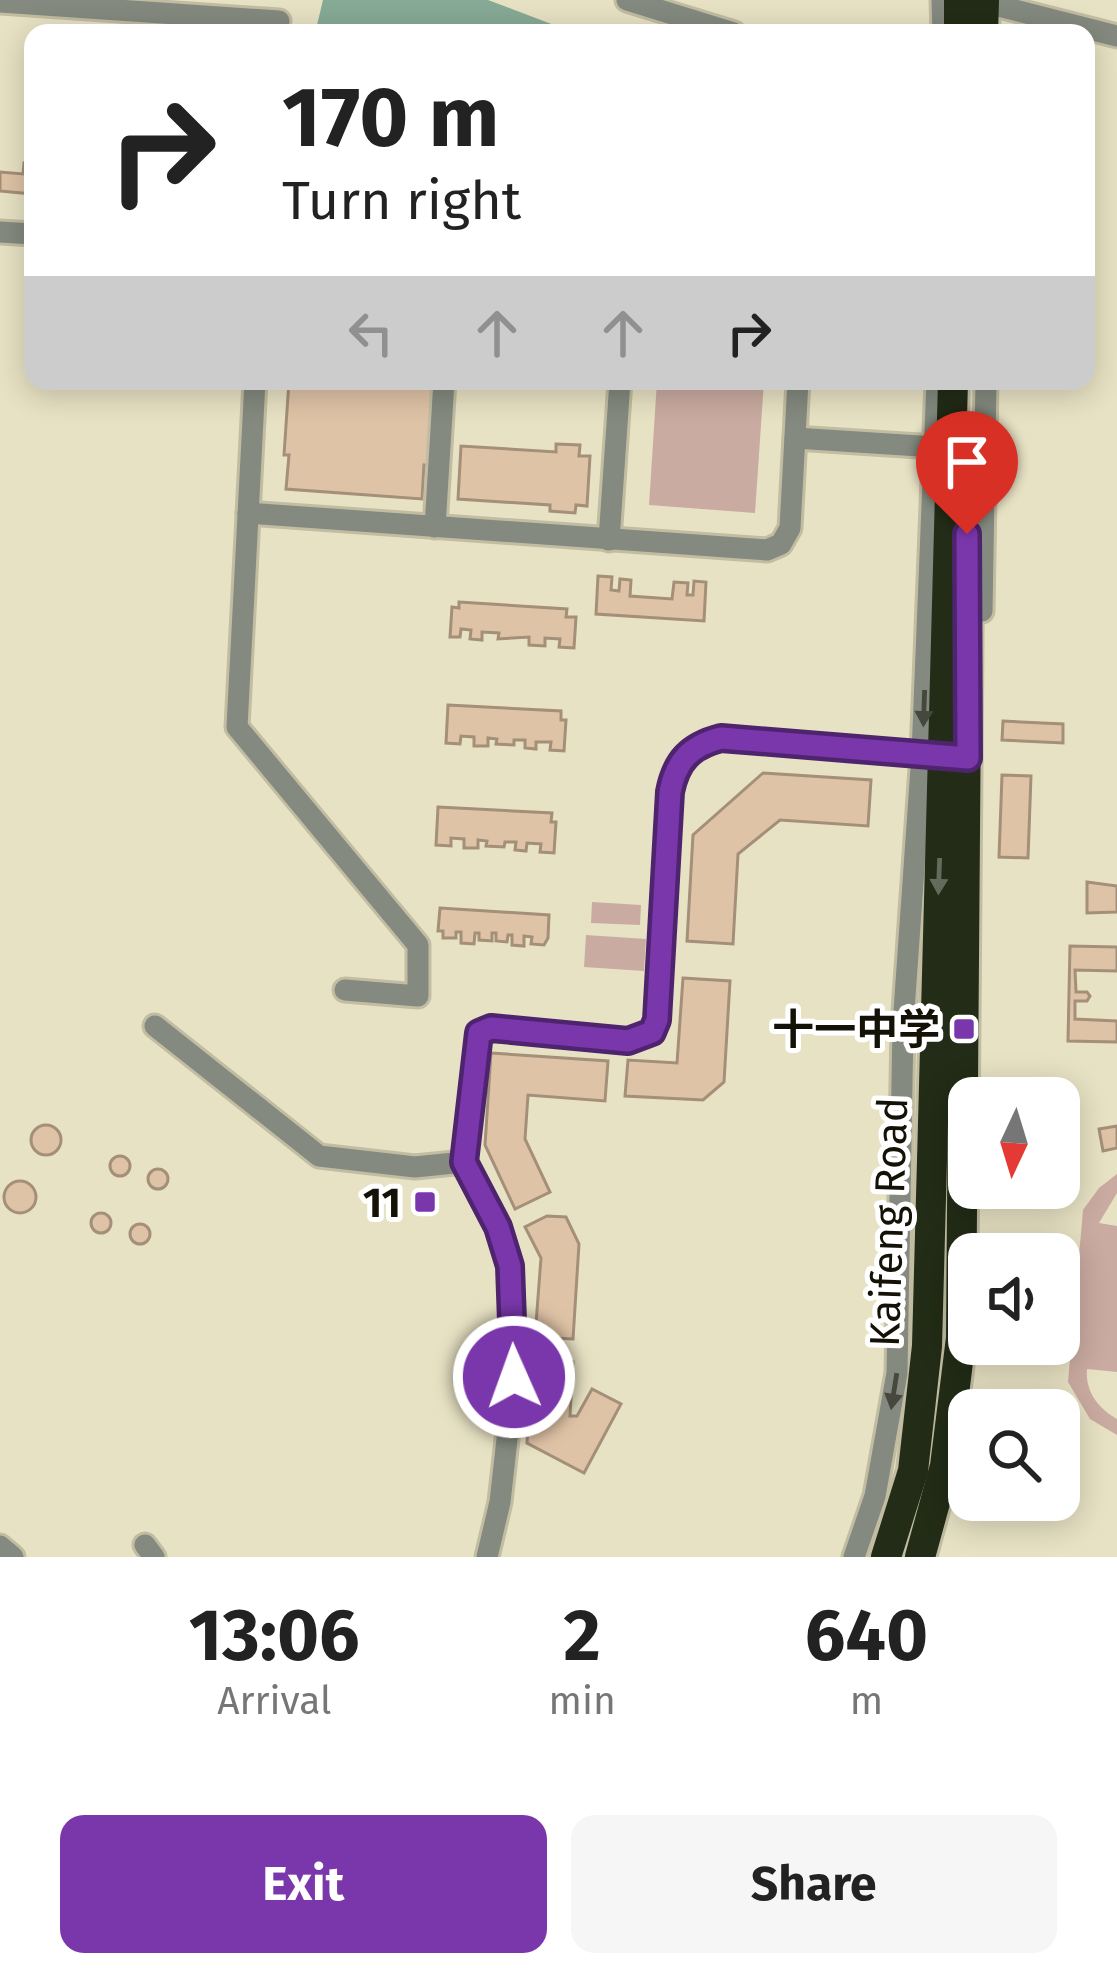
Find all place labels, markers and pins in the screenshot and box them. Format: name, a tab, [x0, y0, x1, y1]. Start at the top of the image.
pin	[916, 411, 1018, 534]
place label: 十一中学	[772, 1005, 940, 1055]
marker: 十一中学	[951, 1016, 977, 1042]
place label: 11	[363, 1178, 401, 1228]
marker: 11	[412, 1189, 438, 1215]

